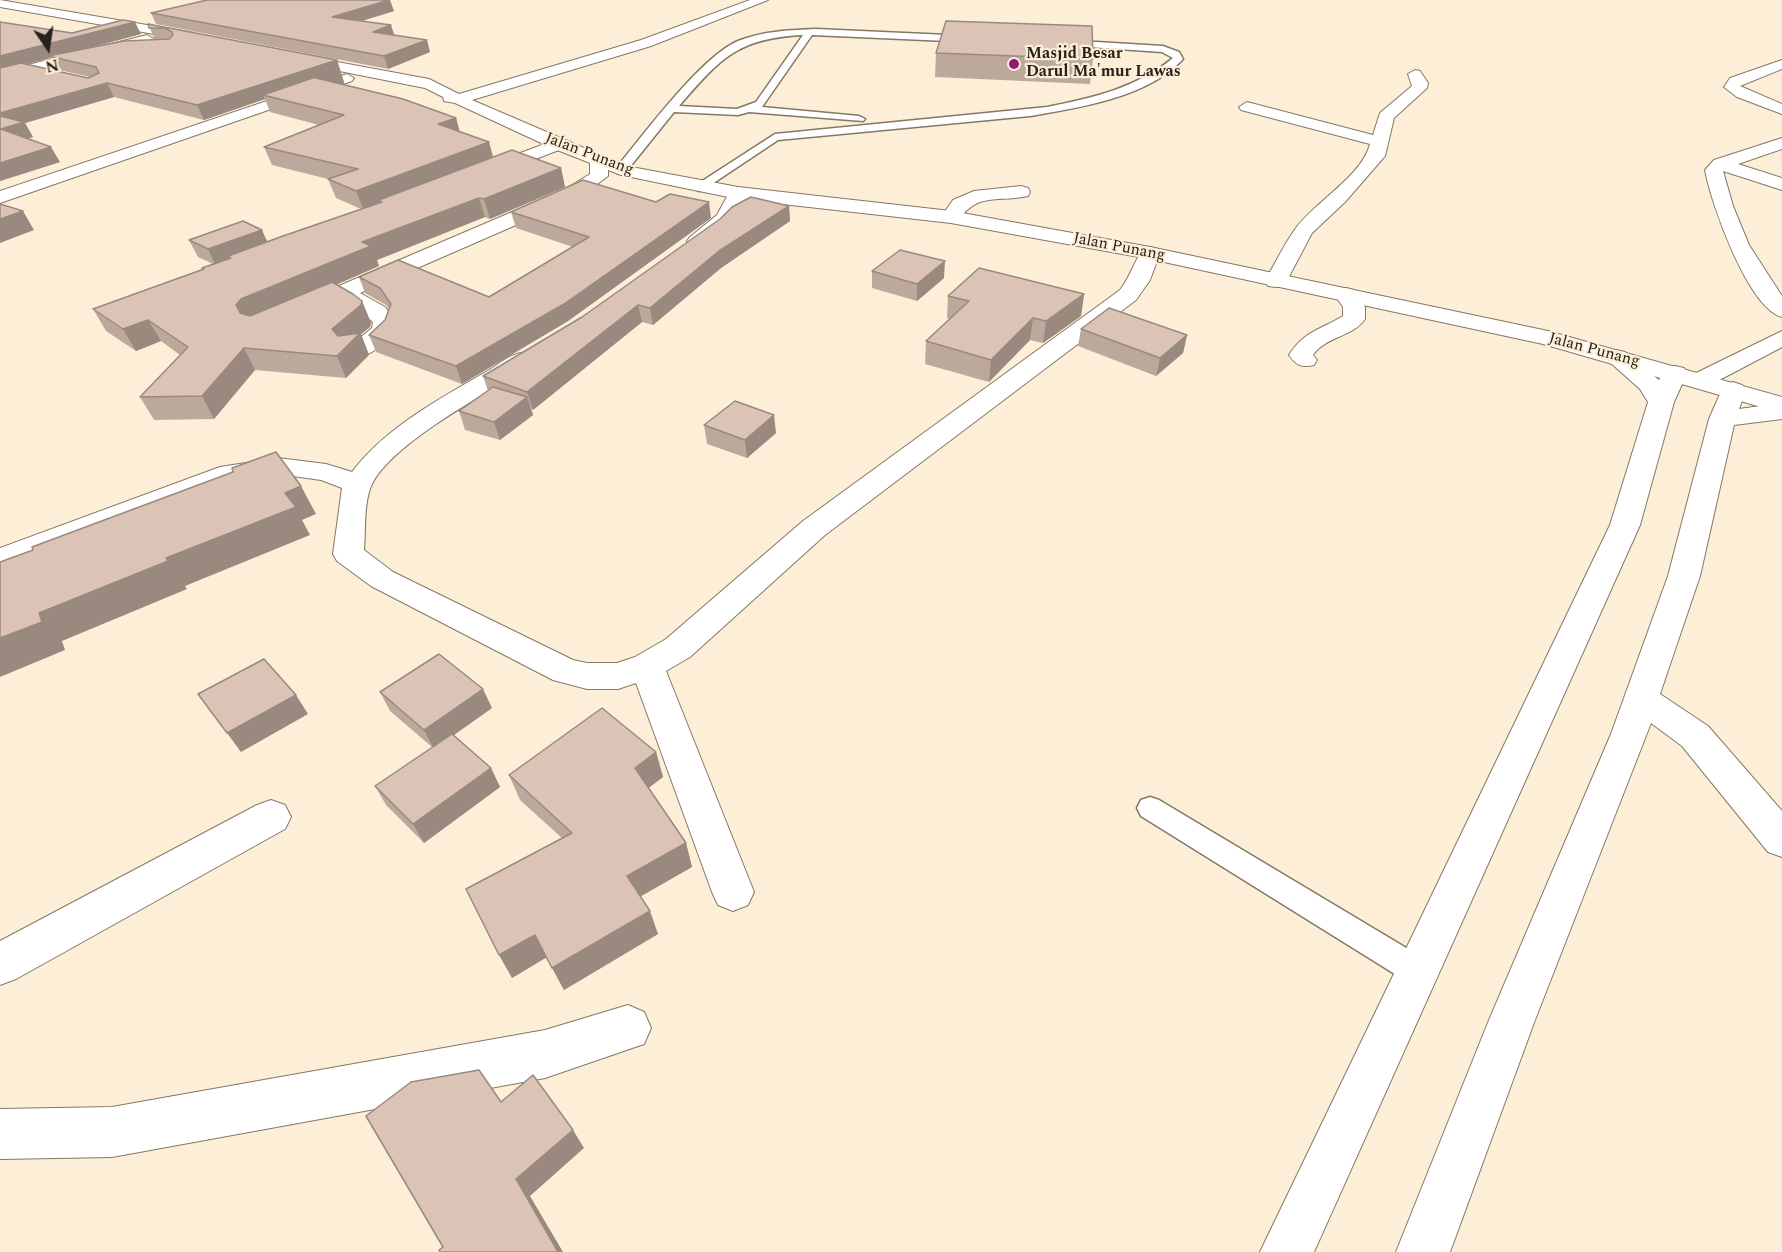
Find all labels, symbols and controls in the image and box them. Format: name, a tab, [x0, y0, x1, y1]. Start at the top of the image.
north arrow	[18, 18, 78, 78]
place label: Masjid Besar Darul Ma'mur Lawas	[1026, 45, 1181, 83]
text: N	[43, 52, 61, 79]
marker: Masjid Besar Darul Ma'mur Lawas	[1007, 57, 1021, 71]
street label: Jalan Punang	[542, 129, 636, 181]
street label: Jalan Punang	[1071, 230, 1167, 266]
street label: Jalan Punang	[1546, 330, 1642, 372]

